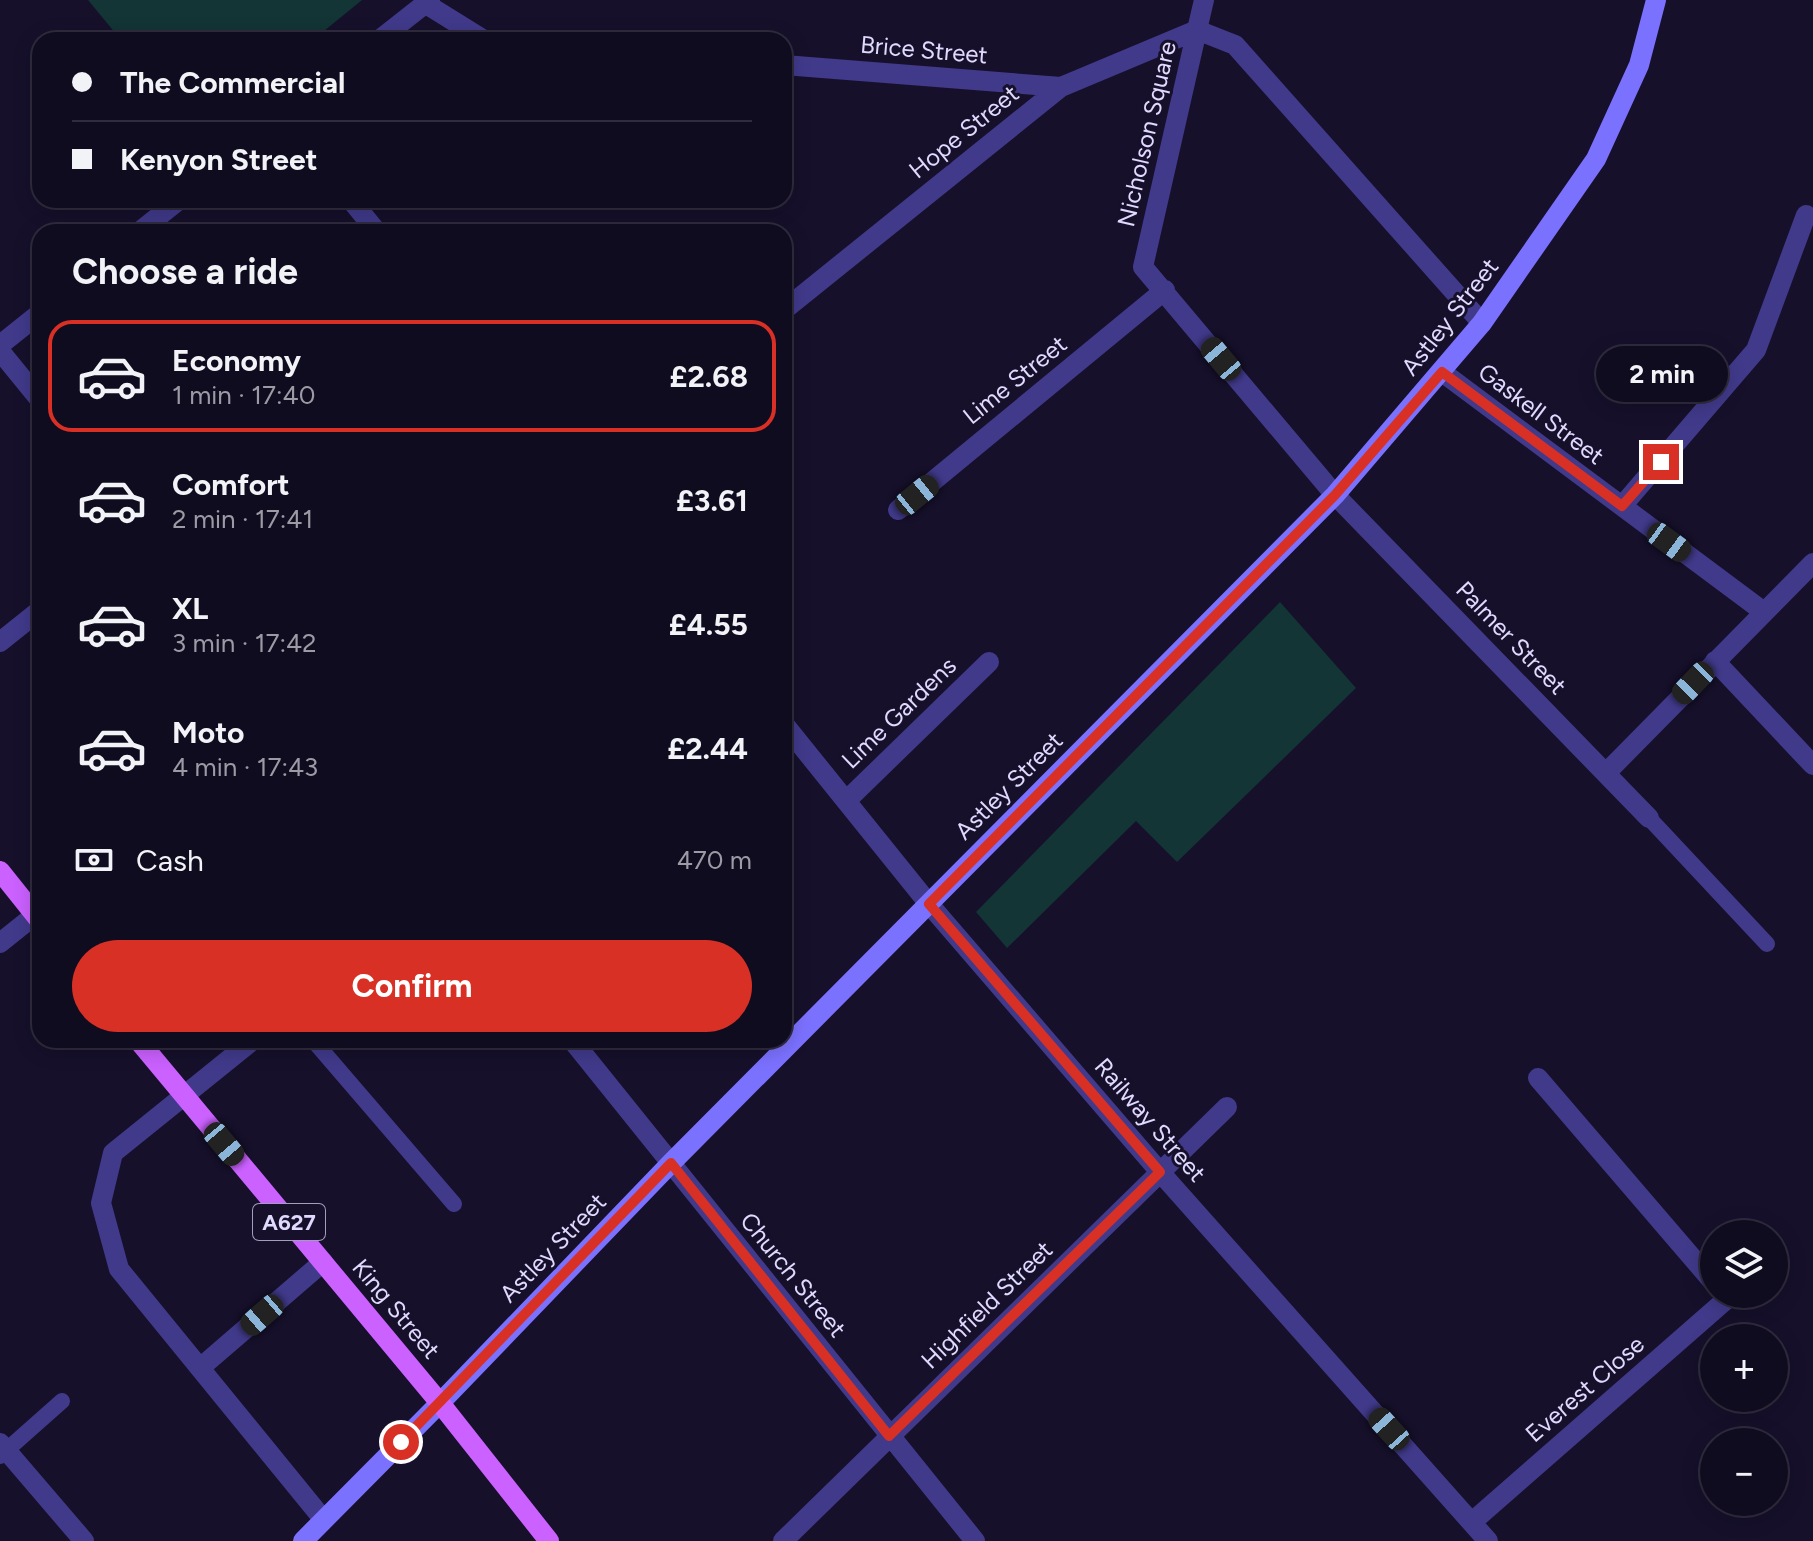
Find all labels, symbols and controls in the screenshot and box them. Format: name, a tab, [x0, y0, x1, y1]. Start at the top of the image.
street label: Brice Street	[859, 29, 989, 70]
street label: Nicholson Square	[1111, 38, 1182, 230]
text: The Commercial	[120, 64, 345, 101]
street label: Hope Street	[903, 79, 1024, 185]
text: Kenyon Street	[120, 141, 318, 178]
text: Choose a ride	[72, 250, 298, 293]
street label: Astley Street	[1395, 252, 1504, 381]
street label: Lime Street	[957, 329, 1072, 430]
car	[1196, 333, 1246, 385]
icon: car	[76, 340, 148, 412]
text: Economy	[172, 342, 301, 379]
callout: 2 min	[1595, 346, 1727, 402]
street label: Gaskell Street	[1473, 357, 1610, 470]
text: £2.68	[670, 358, 748, 395]
text: 2 min	[1629, 358, 1695, 390]
text: 1 min · 17:40	[172, 379, 315, 411]
route end	[1643, 444, 1679, 480]
icon: car	[76, 464, 148, 536]
text: Comfort	[172, 466, 290, 503]
car	[891, 471, 943, 519]
text: £3.61	[676, 482, 748, 519]
text: 2 min · 17:41	[172, 503, 313, 535]
car	[1643, 518, 1695, 566]
street label: Palmer Street	[1450, 575, 1572, 700]
icon: car	[76, 588, 148, 660]
text: XL	[172, 590, 208, 627]
text: £4.55	[669, 606, 748, 643]
text: 3 min · 17:42	[172, 627, 317, 659]
street label: Lime Gardens	[835, 651, 962, 774]
car	[1668, 657, 1718, 709]
icon: car	[76, 712, 148, 784]
text: Moto	[172, 714, 244, 751]
street label: Astley Street	[949, 726, 1069, 846]
text: £2.44	[667, 730, 748, 767]
text: 4 min · 17:43	[172, 751, 318, 783]
icon: cash	[72, 838, 116, 882]
text: Cash	[136, 842, 204, 879]
text: 470 m	[677, 844, 752, 876]
button: Confirm	[72, 940, 752, 1032]
street label: Railway Street	[1089, 1052, 1212, 1187]
car	[199, 1118, 249, 1170]
street label: Astley Street	[493, 1187, 612, 1308]
road number: A627	[253, 1204, 325, 1240]
street label: Church Street	[734, 1207, 852, 1343]
map controls	[1700, 1220, 1788, 1516]
button: layers	[1700, 1220, 1788, 1308]
street label: Highfield Street	[915, 1235, 1058, 1374]
street label: King Street	[346, 1253, 446, 1364]
car	[236, 1290, 288, 1340]
button: +	[1700, 1324, 1788, 1412]
street label: Everest Close	[1519, 1329, 1650, 1448]
car	[1364, 1403, 1414, 1455]
route start	[383, 1424, 419, 1460]
button: −	[1700, 1428, 1788, 1516]

